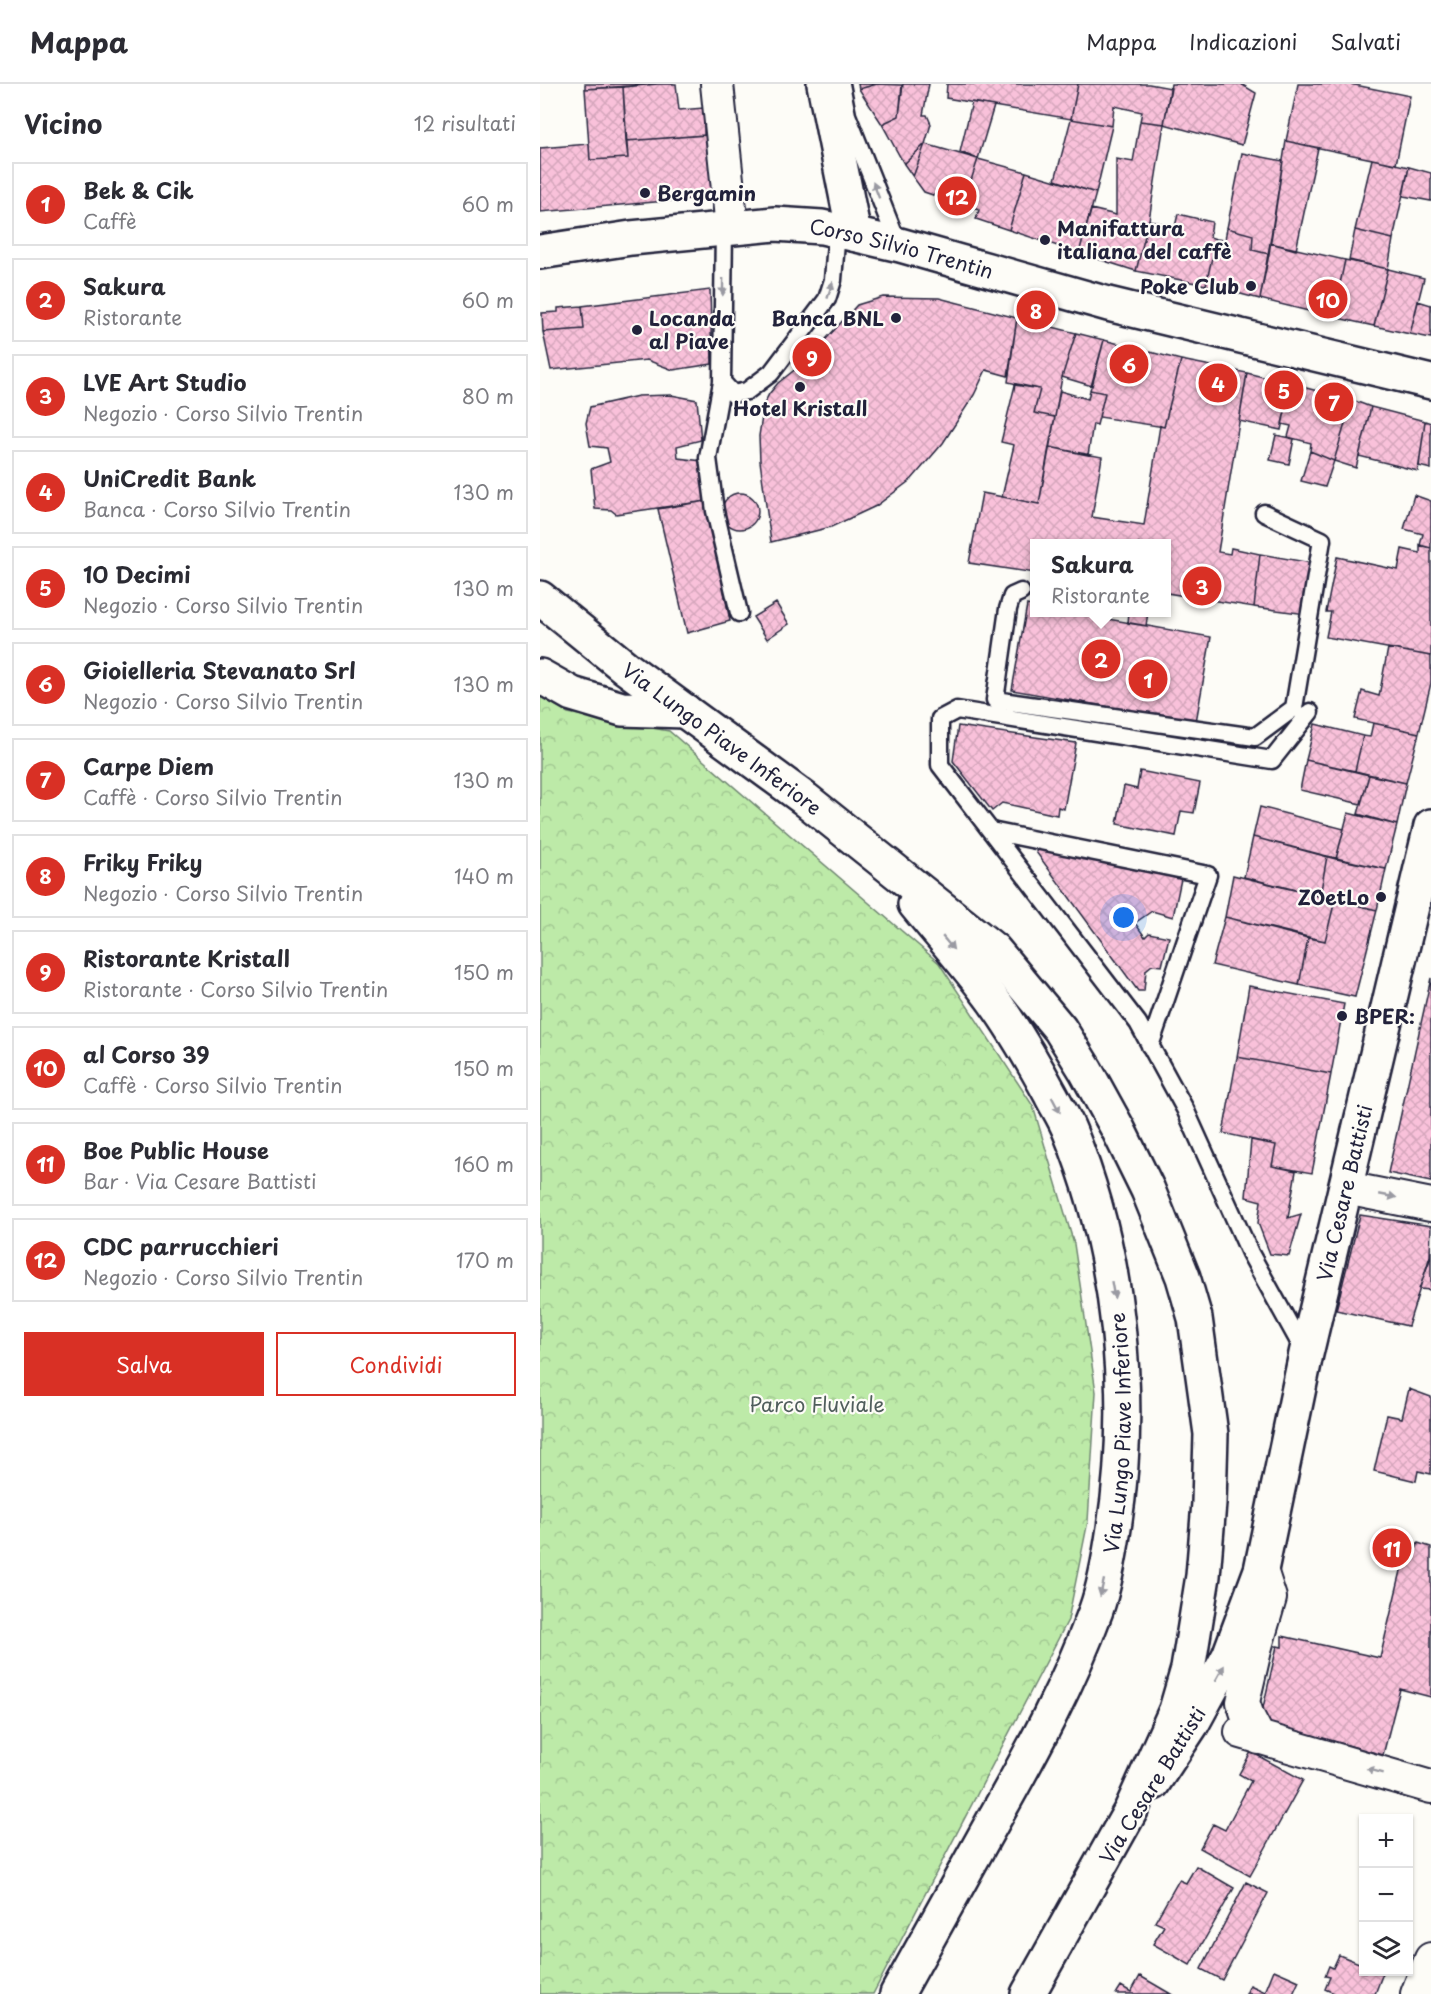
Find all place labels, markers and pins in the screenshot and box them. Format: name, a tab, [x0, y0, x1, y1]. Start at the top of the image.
pin: 12	[938, 174, 976, 218]
place label: Bergamin	[657, 178, 756, 208]
marker: Bergamin	[638, 186, 652, 200]
place label: Manifattura italiana del caffè	[1057, 213, 1232, 266]
marker: Manifattura italiana del caffè	[1038, 233, 1052, 247]
place label: Poke Club	[1140, 271, 1239, 301]
pin: 10	[1308, 276, 1348, 322]
marker: Poke Club	[1244, 279, 1258, 293]
pin: 8	[1016, 288, 1056, 332]
place label: Locanda al Piave	[649, 303, 735, 356]
place label: Banca BNL	[771, 303, 884, 333]
marker: Banca BNL	[889, 311, 903, 325]
marker: Locanda al Piave	[630, 323, 644, 337]
pin: 9	[792, 334, 832, 380]
pin: 6	[1110, 342, 1148, 386]
pin: 4	[1198, 360, 1238, 406]
pin: 5	[1264, 368, 1304, 412]
marker: Hotel Kristall	[793, 380, 807, 394]
pin: 7	[1314, 380, 1354, 424]
place label: Hotel Kristall	[733, 393, 867, 423]
pin: 3	[1182, 564, 1222, 608]
pin: 2	[1082, 636, 1120, 682]
pin: 1	[1128, 656, 1168, 702]
place label: ZOetLo	[1298, 882, 1369, 912]
marker: ZOetLo	[1374, 890, 1388, 904]
place label: BPER:	[1354, 1001, 1415, 1031]
marker: BPER:	[1335, 1009, 1349, 1023]
pin: 11	[1372, 1526, 1412, 1570]

